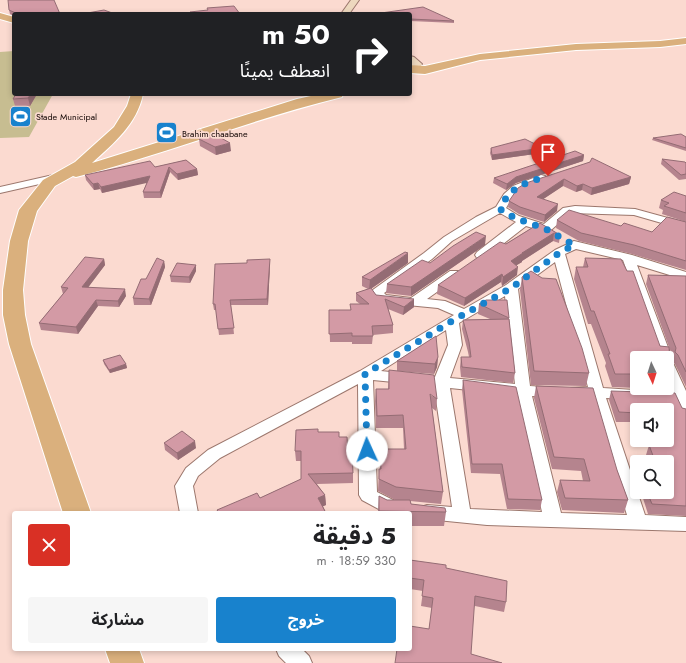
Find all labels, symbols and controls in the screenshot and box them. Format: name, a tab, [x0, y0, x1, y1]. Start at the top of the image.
text: 50 m	[262, 14, 330, 55]
icon: right	[344, 28, 396, 80]
text: انعطف يمينًا	[240, 58, 330, 84]
sports icon: Stade Municipal	[8, 103, 34, 129]
place label: Stade Municipal	[36, 110, 97, 123]
sports icon: Brahim chaabane	[153, 120, 179, 146]
place label: Brahim chaabane	[182, 127, 248, 140]
pin	[531, 135, 565, 176]
icon: arrive	[537, 141, 559, 163]
north arrow	[630, 351, 674, 395]
map controls	[630, 351, 674, 499]
button: sound	[630, 403, 674, 447]
position arrow	[346, 429, 388, 471]
button: search	[630, 455, 674, 499]
text: 5 دقيقة	[313, 518, 396, 553]
button: close	[28, 524, 70, 566]
text: 330 m · 18:59	[317, 551, 396, 570]
button: مشاركة	[28, 597, 208, 643]
button: خروج	[216, 597, 396, 643]

